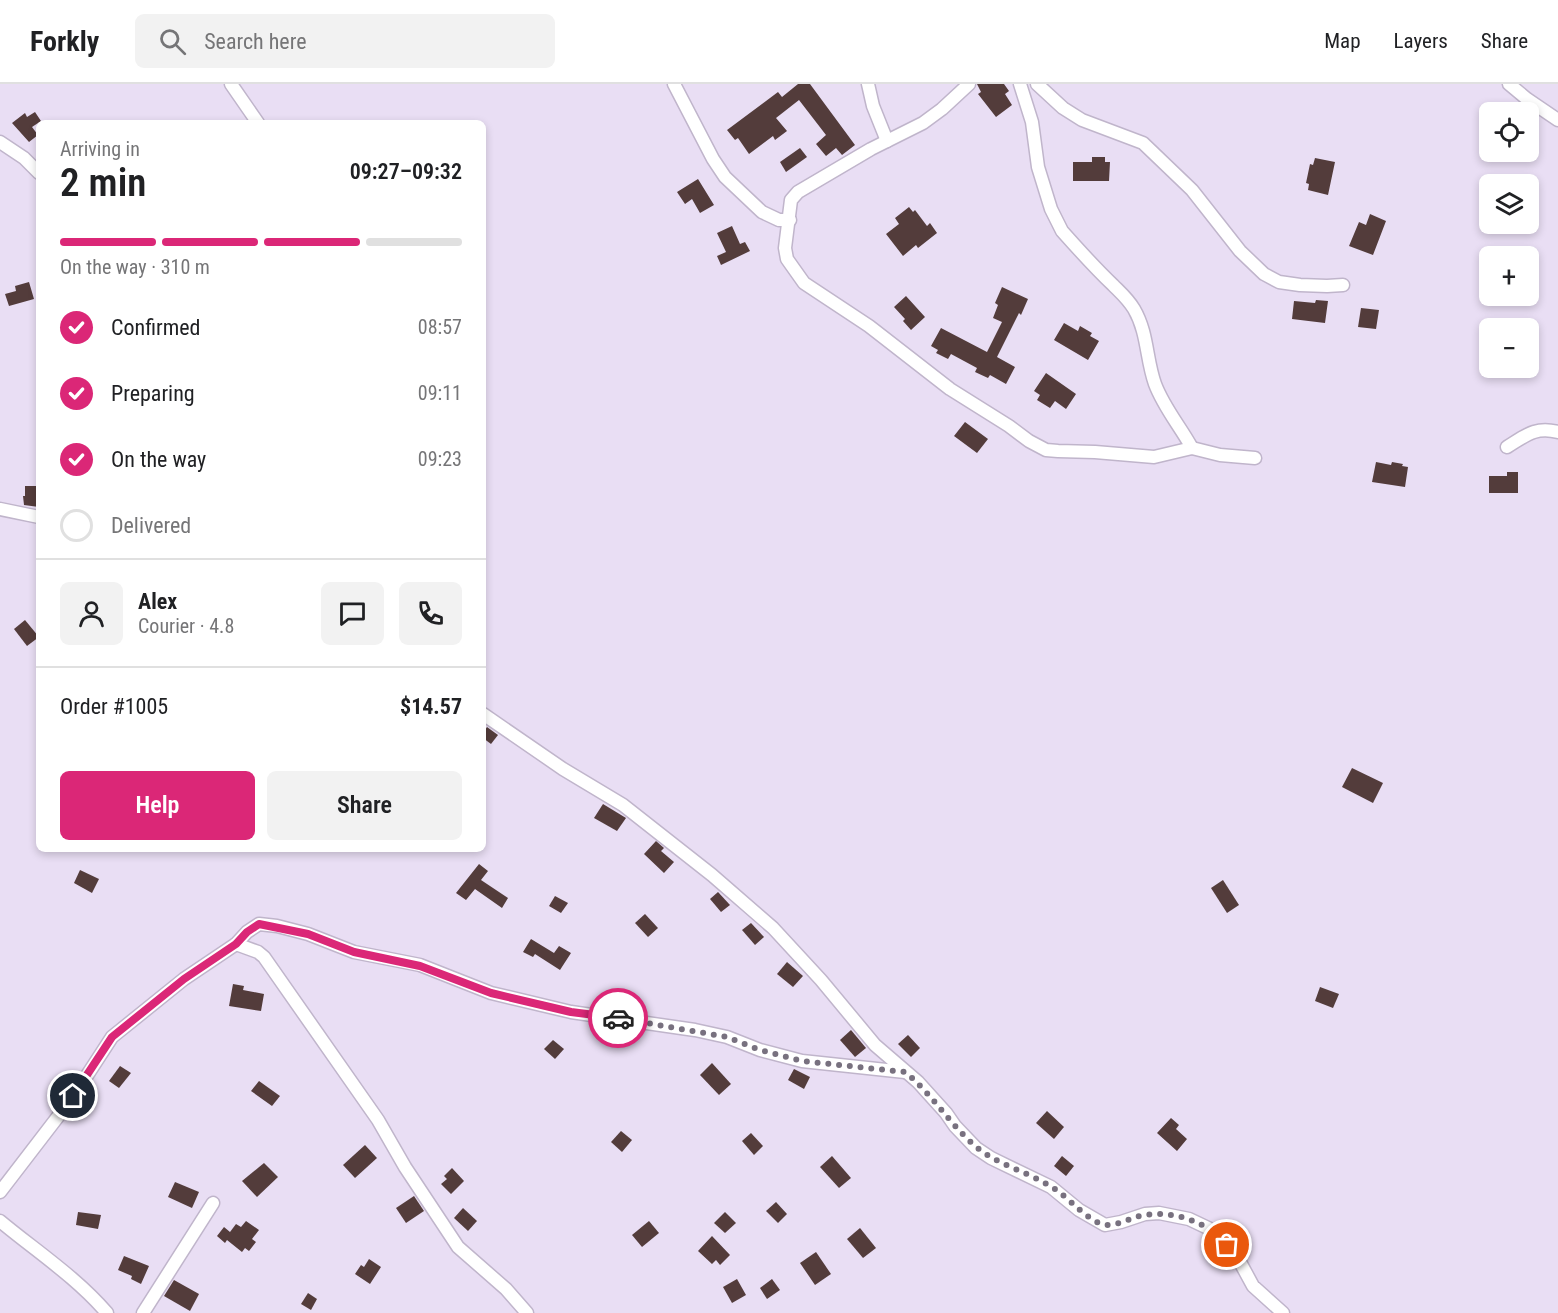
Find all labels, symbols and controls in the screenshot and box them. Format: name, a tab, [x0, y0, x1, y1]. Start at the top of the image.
search box	[135, 14, 555, 68]
text: Forkly	[30, 25, 99, 58]
icon: search	[156, 25, 189, 58]
text: Search here	[204, 29, 307, 54]
text: Map	[1324, 29, 1361, 53]
text: Layers	[1394, 29, 1448, 53]
text: Share	[1481, 29, 1528, 53]
map controls	[1479, 102, 1539, 378]
button: locate	[1479, 102, 1539, 162]
text: Arriving in	[60, 137, 140, 161]
text: 09:27–09:32	[350, 159, 462, 184]
text: 2 min	[60, 160, 146, 206]
button: layers	[1479, 174, 1539, 234]
button: +	[1479, 246, 1539, 306]
text: On the way · 310 m	[60, 255, 210, 279]
icon: check	[60, 311, 93, 344]
text: Confirmed	[111, 315, 200, 340]
text: 08:57	[418, 315, 462, 339]
button: −	[1479, 318, 1539, 378]
icon: check	[60, 377, 93, 410]
text: Preparing	[111, 381, 195, 406]
text: 09:11	[418, 381, 462, 405]
icon: check	[60, 443, 93, 476]
text: On the way	[111, 447, 206, 472]
text: 09:23	[418, 447, 462, 471]
text: Delivered	[111, 513, 191, 538]
button: person	[60, 582, 123, 645]
button: chat	[321, 582, 384, 645]
button: phone	[399, 582, 462, 645]
text: Alex	[138, 589, 177, 614]
text: Courier · 4.8	[138, 614, 234, 638]
text: Order #1005	[60, 694, 168, 719]
text: $14.57	[400, 694, 462, 719]
button: Help	[60, 771, 255, 840]
button: Share	[267, 771, 462, 840]
courier	[588, 988, 648, 1048]
icon: car	[602, 1002, 635, 1035]
pin	[47, 1070, 98, 1121]
icon: home	[56, 1079, 89, 1112]
pin	[1201, 1219, 1252, 1270]
icon: bag	[1210, 1228, 1243, 1261]

